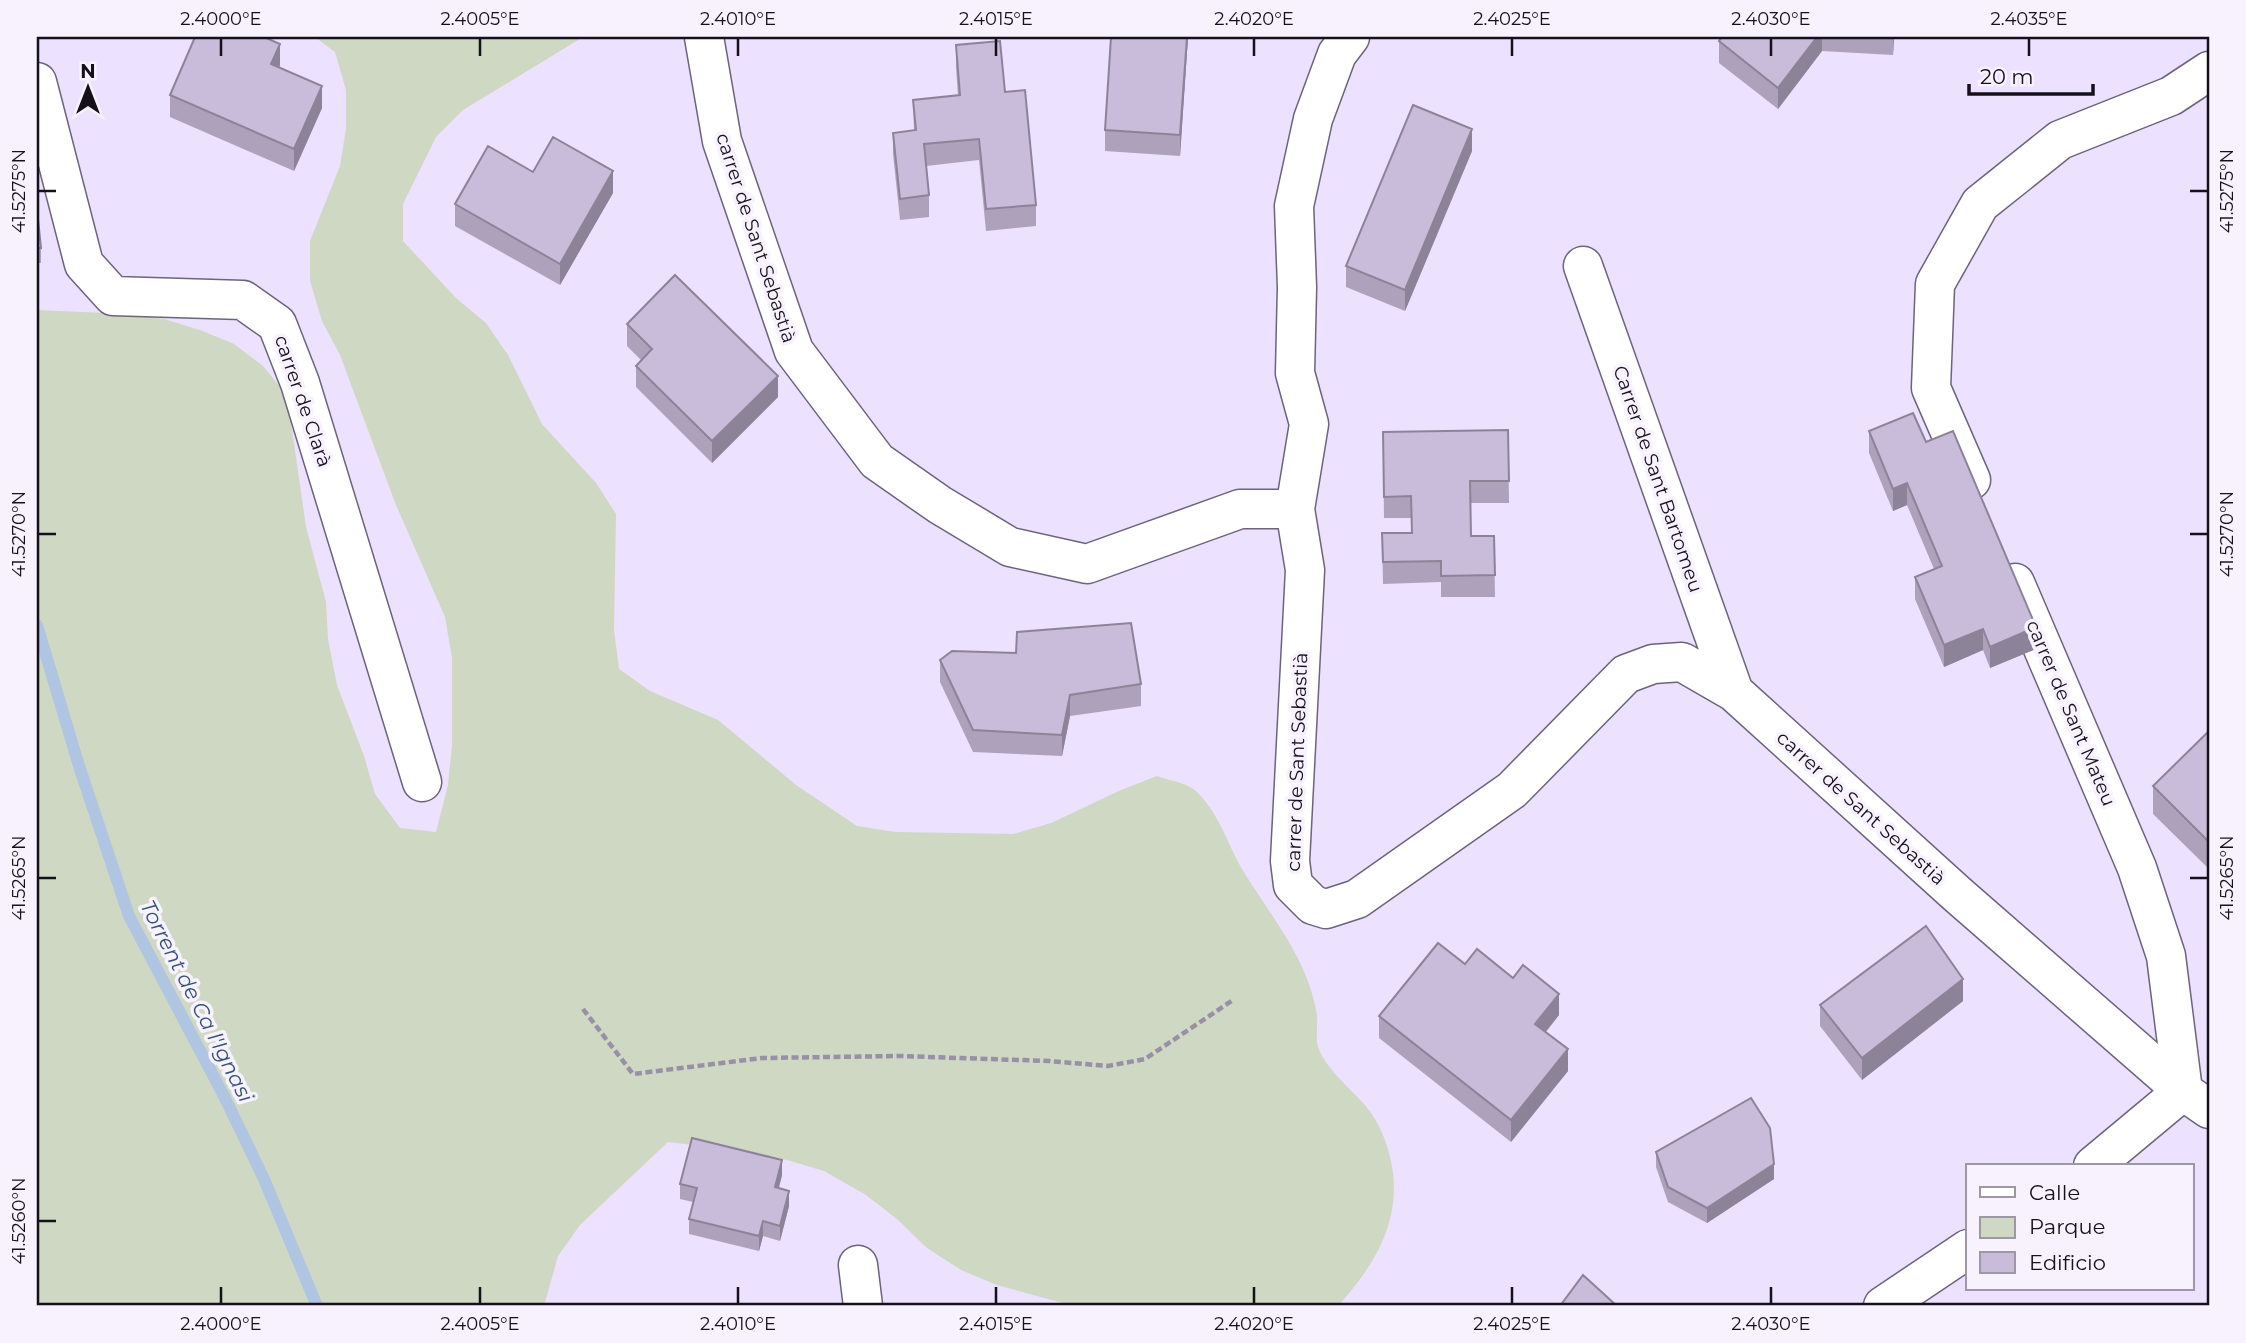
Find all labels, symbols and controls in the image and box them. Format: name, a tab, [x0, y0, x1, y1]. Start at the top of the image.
text: 2.4000°E	[180, 8, 262, 30]
text: 2.4005°E	[440, 8, 520, 30]
text: 2.4010°E	[700, 8, 776, 30]
text: 2.4015°E	[959, 8, 1033, 30]
text: 2.4020°E	[1214, 8, 1294, 30]
text: 2.4025°E	[1473, 8, 1551, 30]
text: 2.4030°E	[1731, 8, 1811, 30]
text: 2.4035°E	[1990, 8, 2068, 30]
north arrow	[52, 52, 122, 122]
scale bar	[1969, 52, 2094, 96]
text: N	[80, 60, 96, 83]
text: 20 m	[1980, 64, 2034, 89]
street label: carrer de Sant Sebastià	[711, 130, 801, 346]
text: 41.5275°N	[8, 149, 30, 233]
text: 41.5275°N	[2216, 149, 2238, 233]
street label: carrer de Clarà	[270, 332, 336, 470]
street label: Carrer de Sant Bartomeu	[1608, 363, 1708, 595]
text: 41.5270°N	[8, 491, 30, 577]
text: 41.5270°N	[2216, 491, 2238, 577]
street label: carrer de Sant Mateu	[2021, 617, 2121, 809]
street label: carrer de Sant Sebastià	[1282, 652, 1312, 872]
street label: carrer de Sant Sebastià	[1772, 726, 1950, 890]
text: 41.5265°N	[8, 835, 30, 921]
text: 41.5265°N	[2216, 835, 2238, 921]
water label: Torrent de Ca l'Ignasi	[135, 896, 259, 1106]
legend	[1966, 1164, 2194, 1290]
text: 41.5260°N	[8, 1177, 30, 1265]
text: Calle	[2029, 1180, 2080, 1205]
text: Parque	[2029, 1214, 2105, 1239]
text: Edificio	[2029, 1250, 2106, 1275]
text: 2.4000°E	[180, 1313, 262, 1335]
text: 2.4005°E	[440, 1313, 520, 1335]
text: 2.4010°E	[700, 1313, 776, 1335]
text: 2.4015°E	[959, 1313, 1033, 1335]
text: 2.4020°E	[1214, 1313, 1294, 1335]
text: 2.4025°E	[1473, 1313, 1551, 1335]
text: 2.4030°E	[1731, 1313, 1811, 1335]

